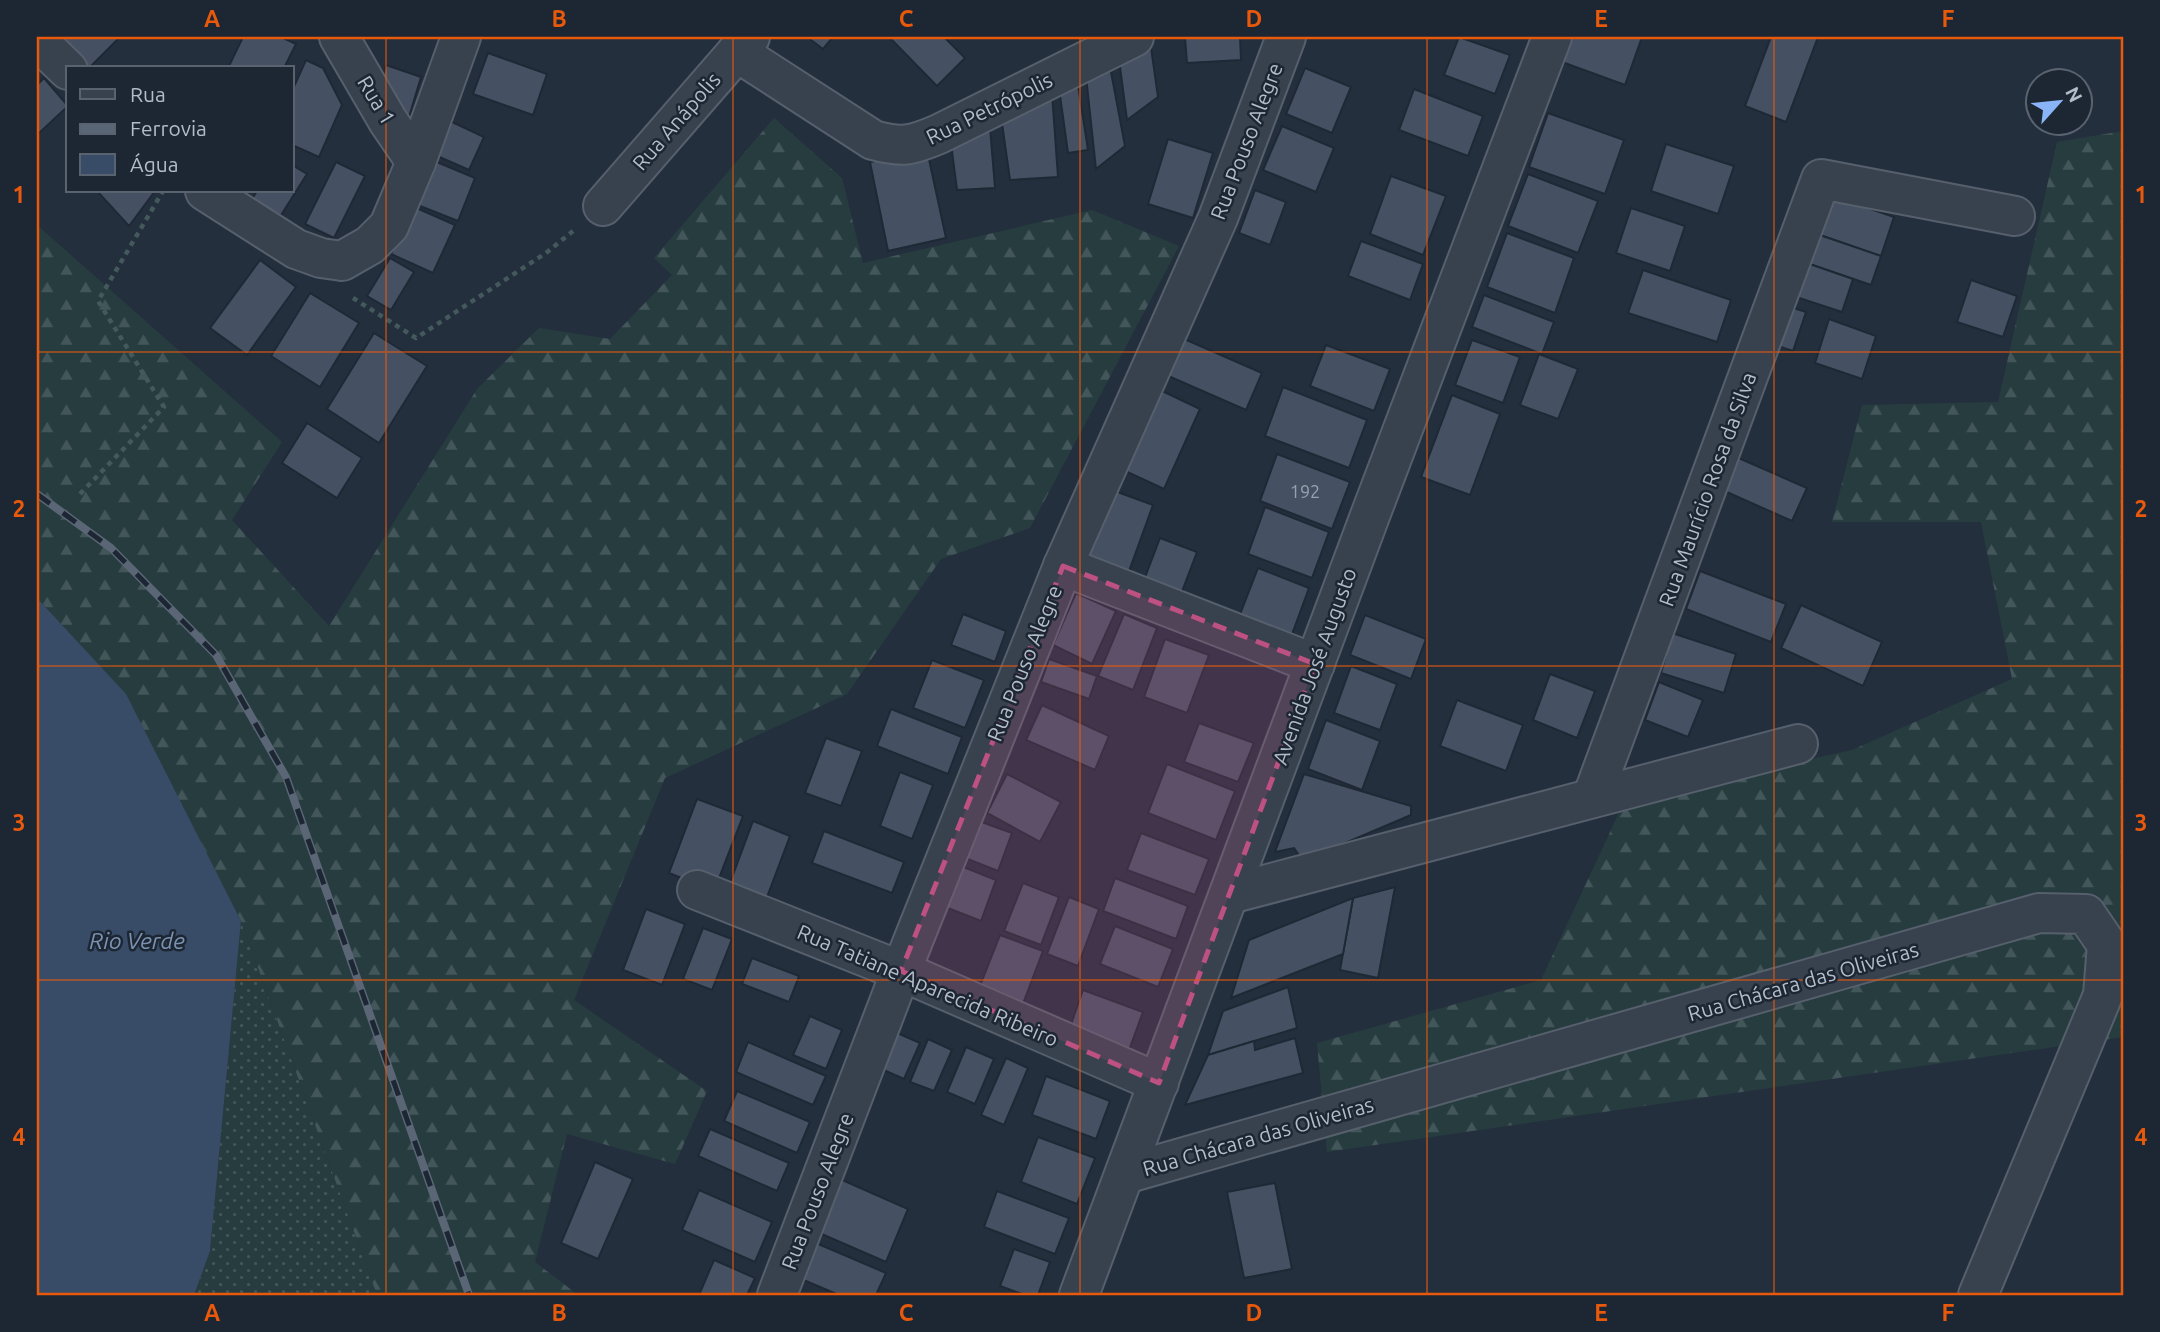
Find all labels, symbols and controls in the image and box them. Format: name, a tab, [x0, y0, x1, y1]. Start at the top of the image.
text: A	[204, 6, 220, 31]
text: B	[551, 6, 567, 31]
text: C	[899, 6, 914, 31]
text: D	[1246, 6, 1262, 31]
text: E	[1594, 6, 1608, 31]
text: F	[1942, 6, 1955, 31]
street label: Rua Pouso Alegre	[1205, 59, 1287, 223]
legend	[66, 66, 294, 192]
north arrow	[2024, 66, 2094, 136]
street label: Rua Anápolis	[627, 67, 725, 175]
street label: Rua Petrópolis	[922, 67, 1056, 149]
street label: Rua 1	[353, 71, 401, 129]
text: Rua	[130, 82, 166, 106]
text: N	[2061, 83, 2087, 106]
text: Ferrovia	[130, 116, 207, 140]
text: Água	[130, 152, 179, 176]
text: 1	[13, 182, 25, 207]
text: 1	[2135, 182, 2147, 207]
street label: Rua Maurício Rosa da Silva	[1653, 369, 1761, 609]
house number: 192	[1290, 481, 1320, 501]
text: 2	[13, 496, 25, 521]
text: 2	[2135, 496, 2147, 521]
street label: Avenida José Augusto	[1267, 564, 1361, 768]
street label: Rua Pouso Alegre	[982, 582, 1066, 744]
text: 3	[13, 810, 25, 835]
text: 3	[2135, 810, 2147, 835]
street label: Rua Tatiane Aparecida Ribeiro	[794, 919, 1062, 1051]
water label: Rio Verde	[89, 928, 185, 953]
street label: Rua Chácara das Oliveiras	[1685, 937, 1921, 1025]
street label: Rua Chácara das Oliveiras	[1140, 1092, 1376, 1180]
street label: Rua Pouso Alegre	[776, 1109, 858, 1273]
text: 4	[13, 1124, 26, 1149]
text: 4	[2135, 1124, 2148, 1149]
text: A	[204, 1300, 220, 1325]
text: B	[551, 1300, 567, 1325]
text: C	[899, 1300, 914, 1325]
text: D	[1246, 1300, 1262, 1325]
text: E	[1594, 1300, 1608, 1325]
text: F	[1942, 1300, 1955, 1325]

